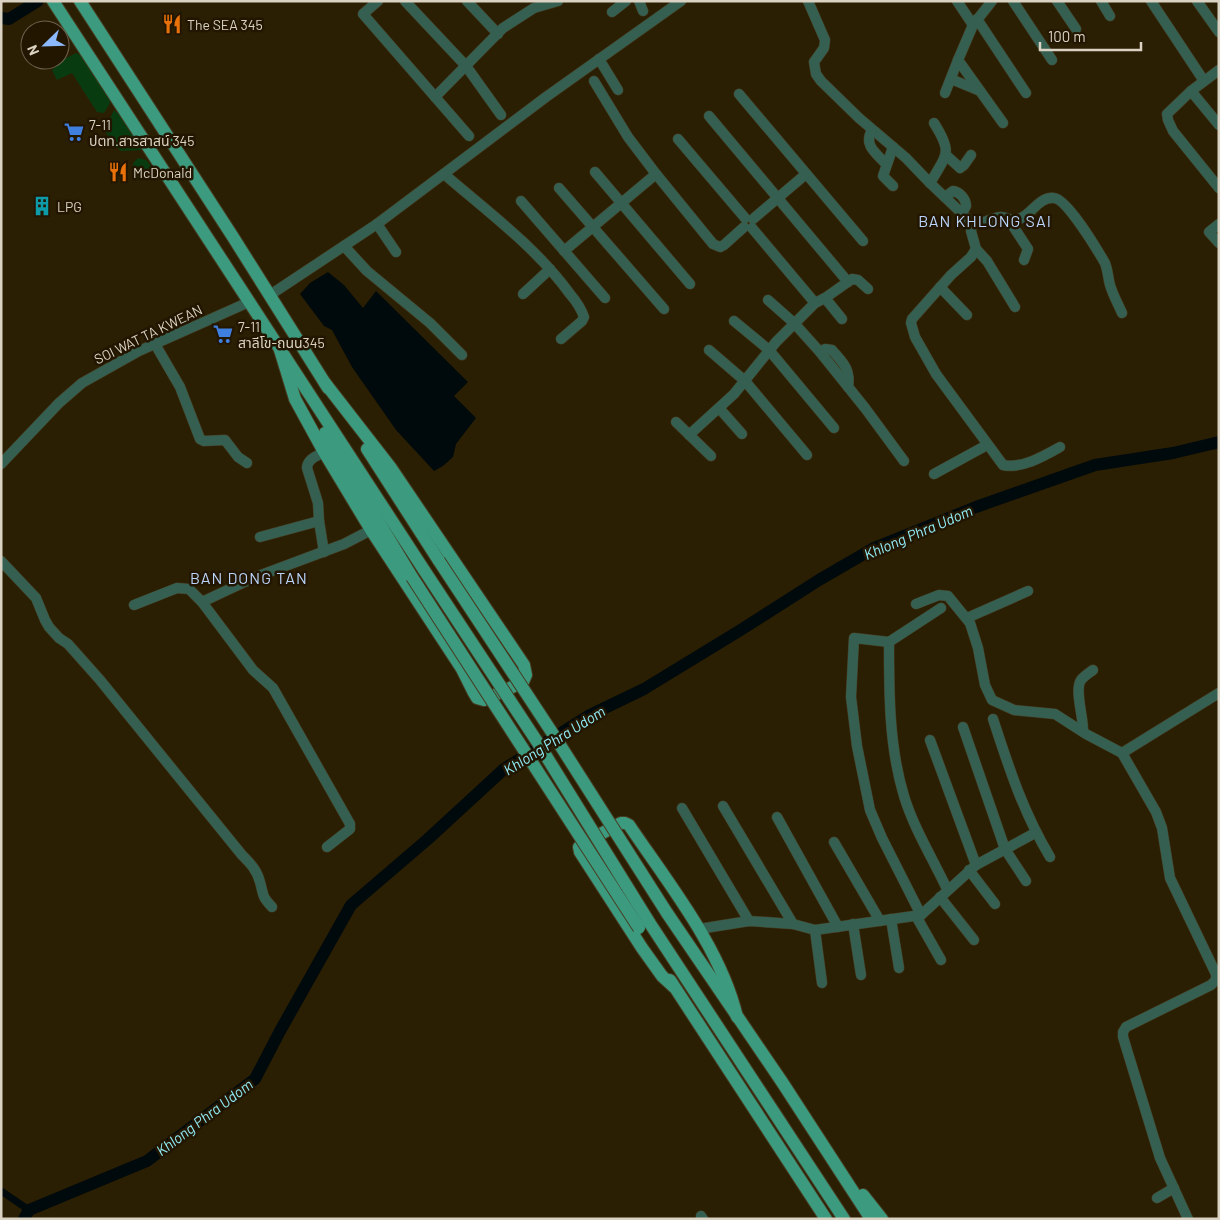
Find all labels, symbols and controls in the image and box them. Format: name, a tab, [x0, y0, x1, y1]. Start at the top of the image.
restaurant icon: The SEA 345	[161, 13, 183, 35]
place label: The SEA 345	[187, 16, 263, 33]
north arrow	[20, 20, 70, 70]
scale bar	[1040, 20, 1141, 52]
text: 100 m	[1048, 27, 1086, 45]
text: N	[23, 43, 42, 58]
place label: 7-11 ปตท.สารสาสน์ 345	[89, 116, 195, 149]
supermarket icon: 7-11 ปตท.สารสาสน์ 345	[63, 121, 85, 143]
restaurant icon: McDonald	[107, 161, 129, 183]
place label: McDonald	[133, 164, 192, 181]
building icon: LPG	[31, 195, 53, 217]
place label: LPG	[57, 198, 82, 215]
district label: BAN KHLONG SAI	[918, 211, 1052, 230]
street label: SOI WAT TA KWEAN	[91, 300, 205, 368]
place label: 7-11 สาลีโข-ถนน345	[238, 318, 325, 351]
supermarket icon: 7-11 สาลีโข-ถนน345	[212, 323, 234, 345]
water label: Khlong Phra Udom	[861, 501, 975, 563]
district label: BAN DONG TAN	[190, 568, 308, 587]
water label: Khlong Phra Udom	[500, 702, 608, 778]
water label: Khlong Phra Udom	[152, 1075, 256, 1159]

